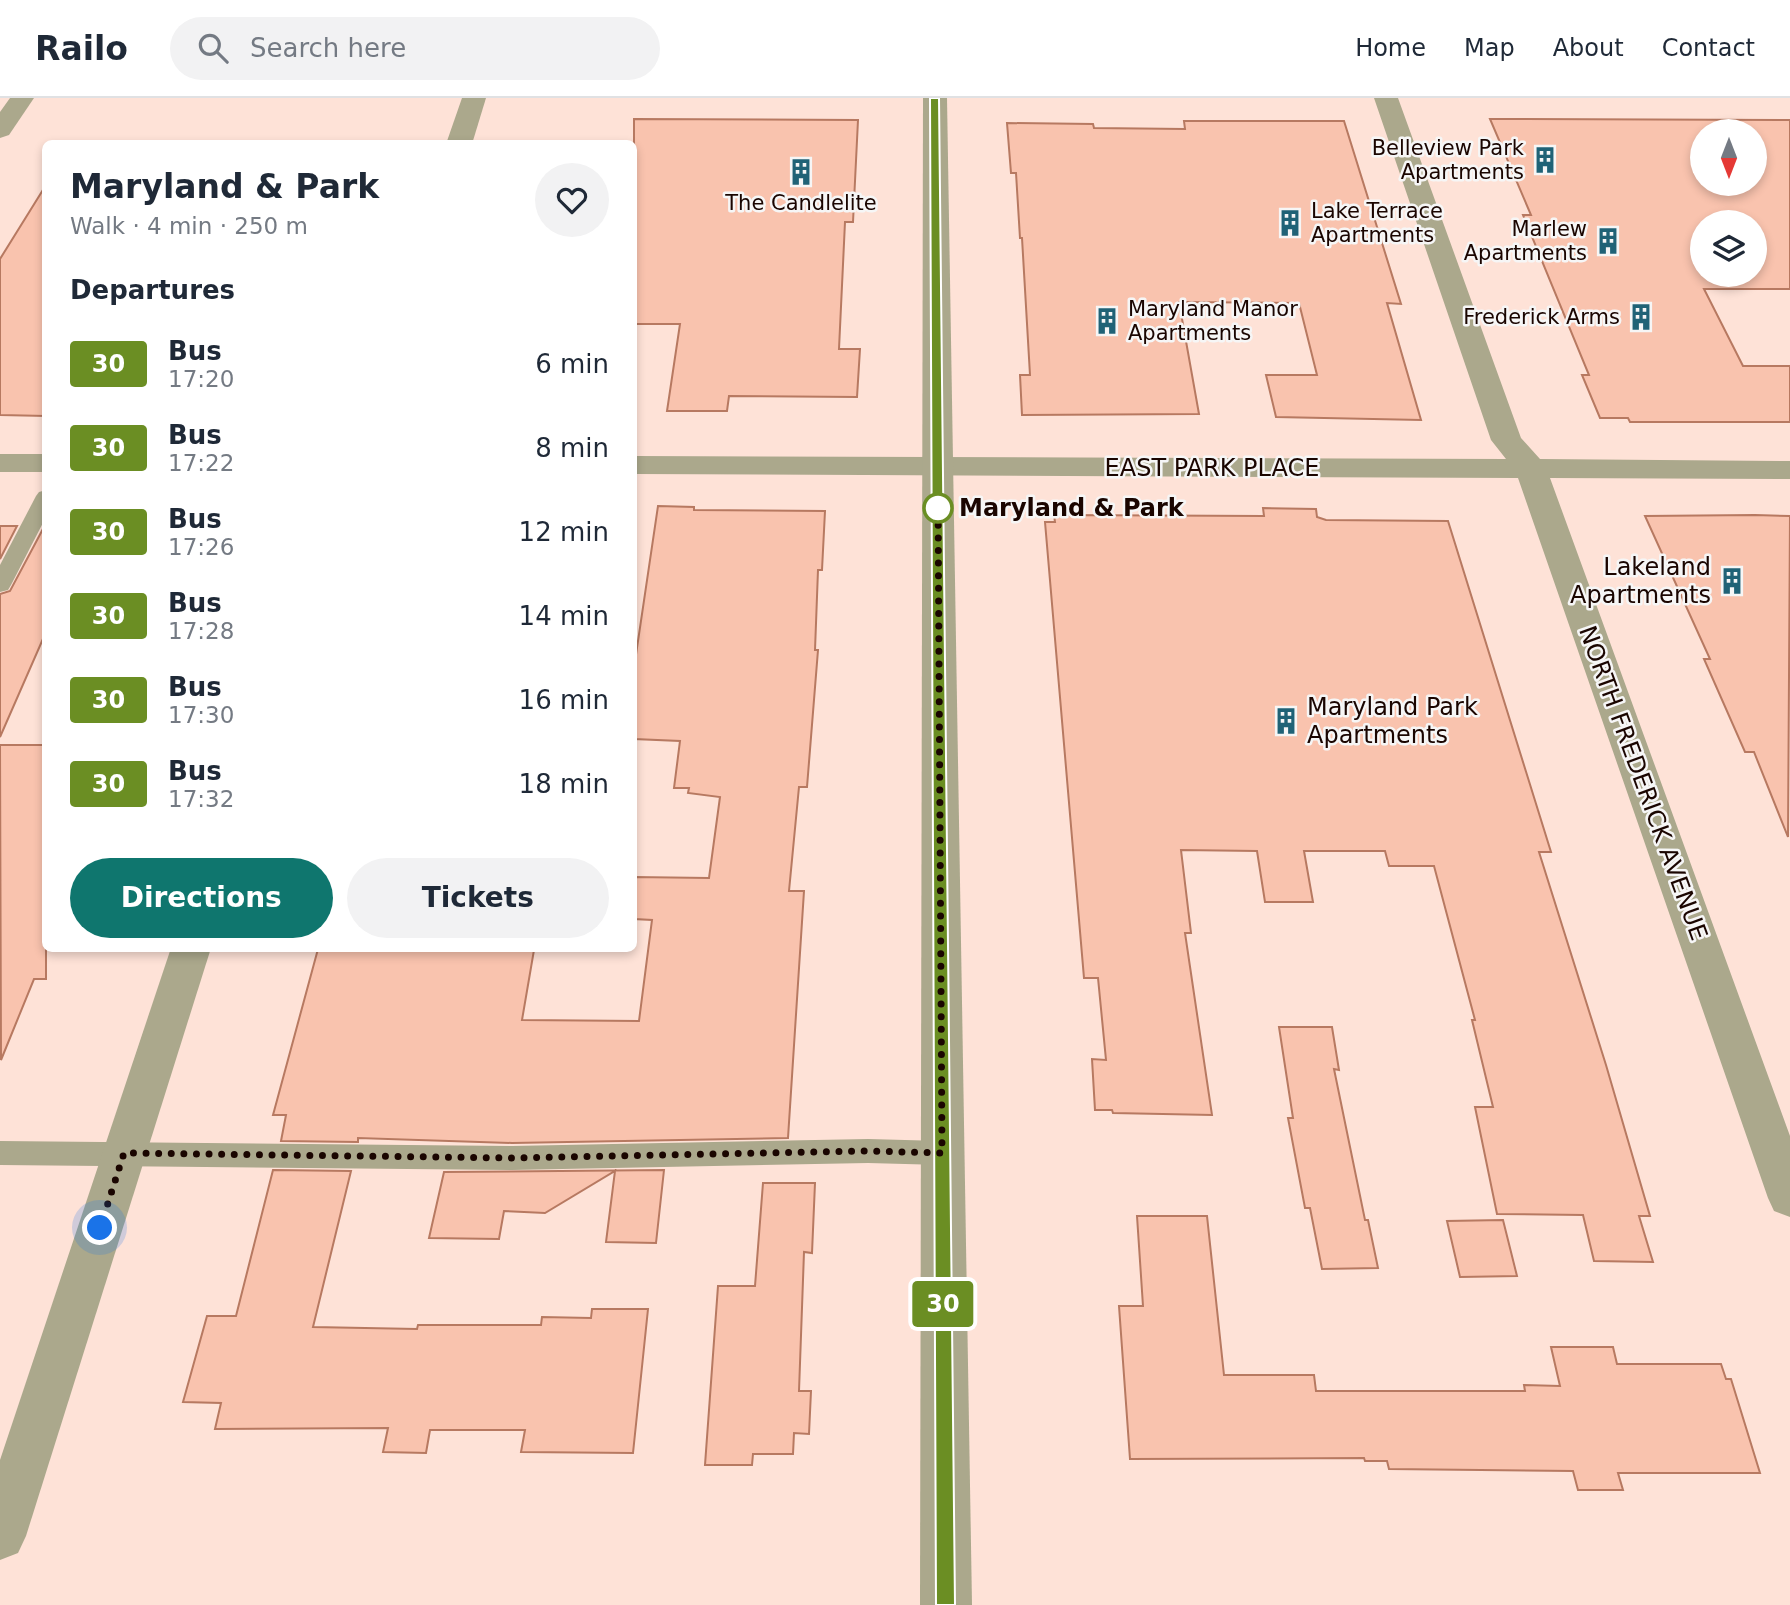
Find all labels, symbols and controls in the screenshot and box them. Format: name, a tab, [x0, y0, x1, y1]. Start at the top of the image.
search box	[170, 17, 660, 80]
text: Railo	[35, 29, 128, 68]
icon: search	[194, 29, 232, 67]
text: Search here	[250, 33, 406, 63]
text: Home	[1355, 34, 1426, 62]
text: Map	[1464, 34, 1515, 62]
text: About	[1553, 34, 1624, 62]
text: Contact	[1662, 34, 1755, 62]
north arrow	[1690, 119, 1768, 196]
map controls	[1690, 119, 1767, 287]
place label: Belleview Park Apartments	[1372, 136, 1525, 184]
building icon: Belleview Park Apartments	[1530, 145, 1560, 175]
building icon: The Candlelite	[786, 157, 816, 187]
button: heart	[535, 163, 609, 237]
text: Maryland & Park	[70, 167, 379, 206]
place label: The Candlelite	[724, 191, 877, 215]
place label: Lake Terrace Apartments	[1311, 199, 1443, 247]
building icon: Lake Terrace Apartments	[1275, 208, 1305, 238]
button: layers	[1690, 210, 1767, 287]
text: Walk · 4 min · 250 m	[70, 213, 308, 239]
place label: Marlew Apartments	[1464, 217, 1587, 265]
building icon: Marlew Apartments	[1593, 226, 1623, 256]
text: Departures	[70, 275, 235, 305]
place label: Maryland Manor Apartments	[1128, 297, 1298, 345]
building icon: Frederick Arms	[1626, 302, 1656, 332]
place label: Frederick Arms	[1463, 305, 1620, 329]
building icon: Maryland Manor Apartments	[1092, 306, 1122, 336]
text: Bus	[168, 336, 222, 366]
text: 6 min	[535, 349, 609, 379]
text: 30	[92, 350, 125, 378]
text: 17:20	[168, 366, 234, 392]
text: Bus	[168, 420, 222, 450]
text: 8 min	[535, 433, 609, 463]
text: 30	[92, 434, 125, 462]
text: 17:22	[168, 450, 234, 476]
street label: EAST PARK PLACE	[1105, 454, 1319, 482]
marker: Maryland & Park	[923, 493, 953, 523]
place label: Maryland & Park	[959, 494, 1185, 522]
text: Bus	[168, 504, 222, 534]
text: 12 min	[519, 517, 609, 547]
text: 30	[92, 518, 125, 546]
text: 17:26	[168, 534, 234, 560]
place label: Lakeland Apartments	[1570, 553, 1711, 609]
building icon: Lakeland Apartments	[1717, 566, 1747, 596]
text: Bus	[168, 588, 222, 618]
text: 14 min	[519, 601, 609, 631]
text: 30	[92, 602, 125, 630]
text: 17:28	[168, 618, 234, 644]
street label: NORTH FREDERICK AVENUE	[1573, 622, 1713, 944]
text: Bus	[168, 672, 222, 702]
text: 16 min	[519, 685, 609, 715]
text: 30	[92, 686, 125, 714]
place label: Maryland Park Apartments	[1307, 693, 1478, 749]
text: 17:30	[168, 702, 234, 728]
building icon: Maryland Park Apartments	[1271, 706, 1301, 736]
text: Bus	[168, 756, 222, 786]
text: 18 min	[519, 769, 609, 799]
text: 30	[92, 770, 125, 798]
text: 17:32	[168, 786, 234, 812]
button: Directions	[70, 858, 333, 938]
button: Tickets	[347, 858, 609, 938]
your location	[82, 1210, 117, 1245]
line badge: 30	[912, 1281, 974, 1327]
text: 30	[926, 1290, 960, 1318]

